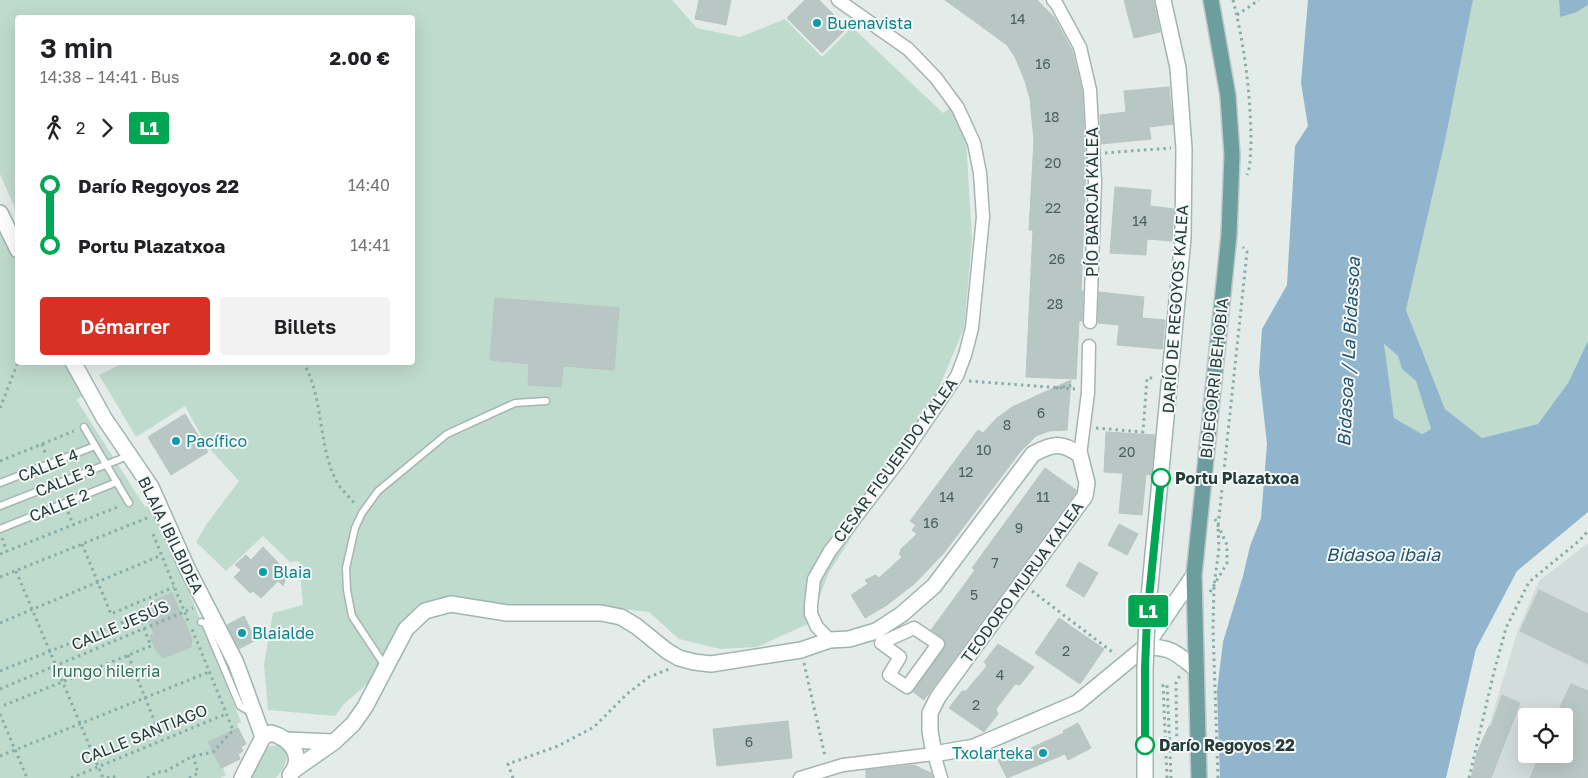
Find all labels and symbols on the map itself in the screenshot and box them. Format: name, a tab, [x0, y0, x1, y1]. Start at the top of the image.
house number: 14	[1010, 10, 1026, 27]
place label: Buenavista	[827, 13, 912, 33]
marker: Buenavista	[811, 17, 823, 29]
house number: 16	[1035, 55, 1051, 72]
house number: 18	[1044, 108, 1060, 125]
street label: PÍO BAROJA KALEA	[1082, 127, 1102, 277]
house number: 20	[1045, 154, 1061, 171]
house number: 22	[1045, 199, 1061, 216]
street label: DARÍO DE REGOYOS KALEA	[1158, 204, 1192, 414]
house number: 14	[1132, 212, 1148, 229]
house number: 26	[1049, 250, 1065, 267]
water label: Bidasoa / La Bidassoa	[1332, 256, 1364, 447]
house number: 28	[1047, 295, 1063, 312]
street label: BIDEGORRI BEHOBIA	[1196, 296, 1232, 459]
street label: CESAR FIGUERIDO KALEA	[829, 374, 962, 546]
house number: 6	[1037, 404, 1045, 421]
house number: 8	[1003, 416, 1011, 433]
place label: Pacífico	[186, 431, 247, 451]
marker: Pacífico	[170, 435, 182, 447]
house number: 10	[976, 441, 992, 458]
house number: 20	[1119, 443, 1135, 460]
street label: CALLE 4	[15, 444, 81, 486]
street label: CALLE 3	[32, 459, 98, 501]
house number: 12	[959, 463, 973, 480]
marker: Portu Plazatxoa	[1151, 468, 1171, 488]
place label: Portu Plazatxoa	[1175, 468, 1299, 488]
street label: BLAIA IBILBIDEA	[134, 473, 208, 597]
street label: CALLE 2	[26, 484, 92, 526]
house number: 14	[939, 488, 955, 505]
house number: 11	[1036, 488, 1050, 505]
street label: TEODORO MURUA KALEA	[957, 497, 1088, 667]
house number: 16	[923, 514, 939, 531]
house number: 9	[1015, 519, 1023, 536]
water label: Bidasoa ibaia	[1326, 543, 1441, 565]
house number: 7	[991, 554, 999, 571]
place label: Blaia	[273, 562, 311, 582]
marker: Blaia	[257, 566, 269, 578]
house number: 5	[970, 586, 978, 603]
street label: CALLE JESÚS	[68, 595, 172, 655]
line badge: L1	[1126, 595, 1170, 627]
place label: Blaialde	[252, 623, 314, 643]
marker: Blaialde	[236, 627, 248, 639]
house number: 2	[1062, 642, 1070, 659]
park label: Irungo hilerria	[52, 661, 160, 681]
house number: 4	[996, 666, 1004, 683]
house number: 2	[972, 696, 980, 713]
street label: CALLE SANTIAGO	[78, 699, 210, 769]
house number: 6	[745, 733, 753, 750]
marker: Darío Regoyos 22	[1135, 735, 1155, 755]
place label: Darío Regoyos 22	[1159, 735, 1295, 755]
place label: Txolarteka	[952, 743, 1033, 763]
marker: Txolarteka	[1037, 747, 1049, 759]

